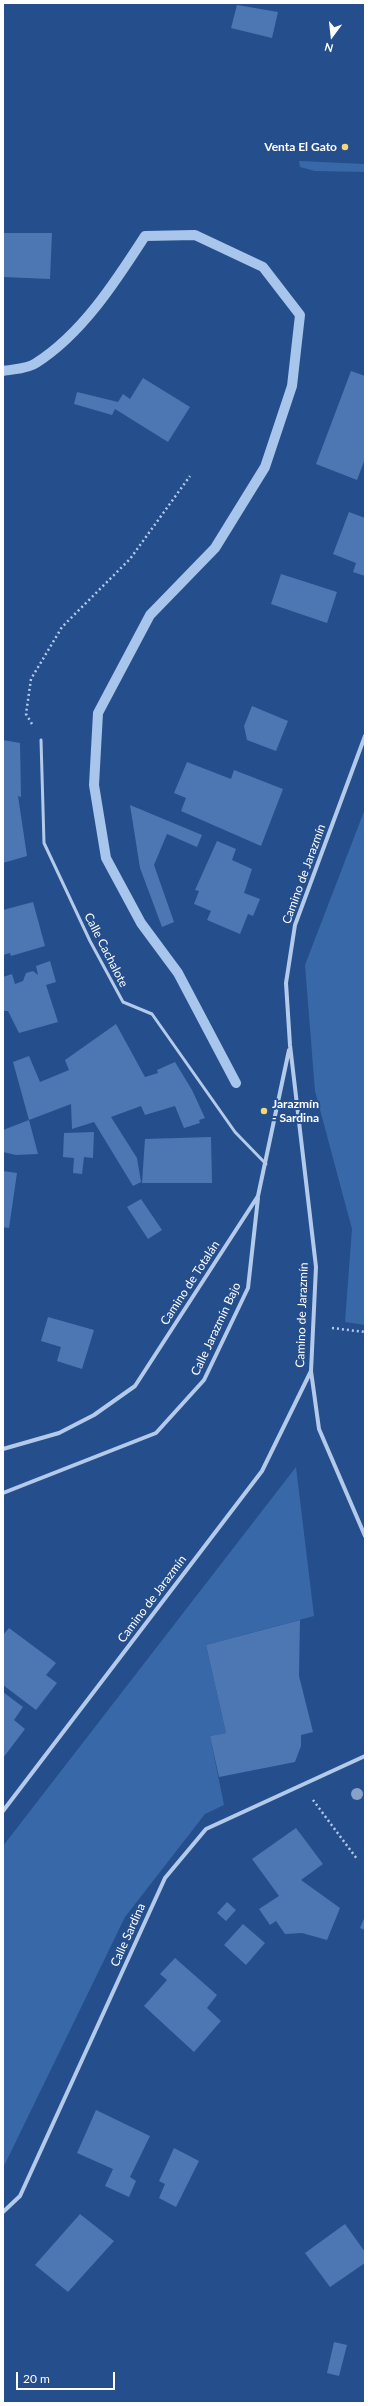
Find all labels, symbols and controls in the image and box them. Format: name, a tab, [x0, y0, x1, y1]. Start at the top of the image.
north arrow	[312, 16, 352, 56]
text: N	[323, 41, 335, 55]
place label: Venta El Gato	[264, 140, 337, 154]
marker: Venta El Gato	[340, 142, 350, 152]
street label: Camino de Jarazmín	[279, 822, 329, 926]
street label: Calle Cachalote	[81, 910, 131, 990]
place label: Jarazmín - Sardina	[272, 1097, 319, 1125]
marker: Jarazmín - Sardina	[259, 1106, 269, 1116]
street label: Camino de Totalán	[157, 1238, 223, 1328]
street label: Camino de Jarazmín	[293, 1262, 311, 1368]
street label: Calle Jarazmín Bajo	[188, 1280, 244, 1378]
street label: Camino de Jarazmín	[115, 1553, 189, 1645]
street label: Calle Sardina	[108, 1901, 148, 1969]
scale bar	[18, 2364, 117, 2390]
text: 20 m	[23, 2371, 50, 2386]

